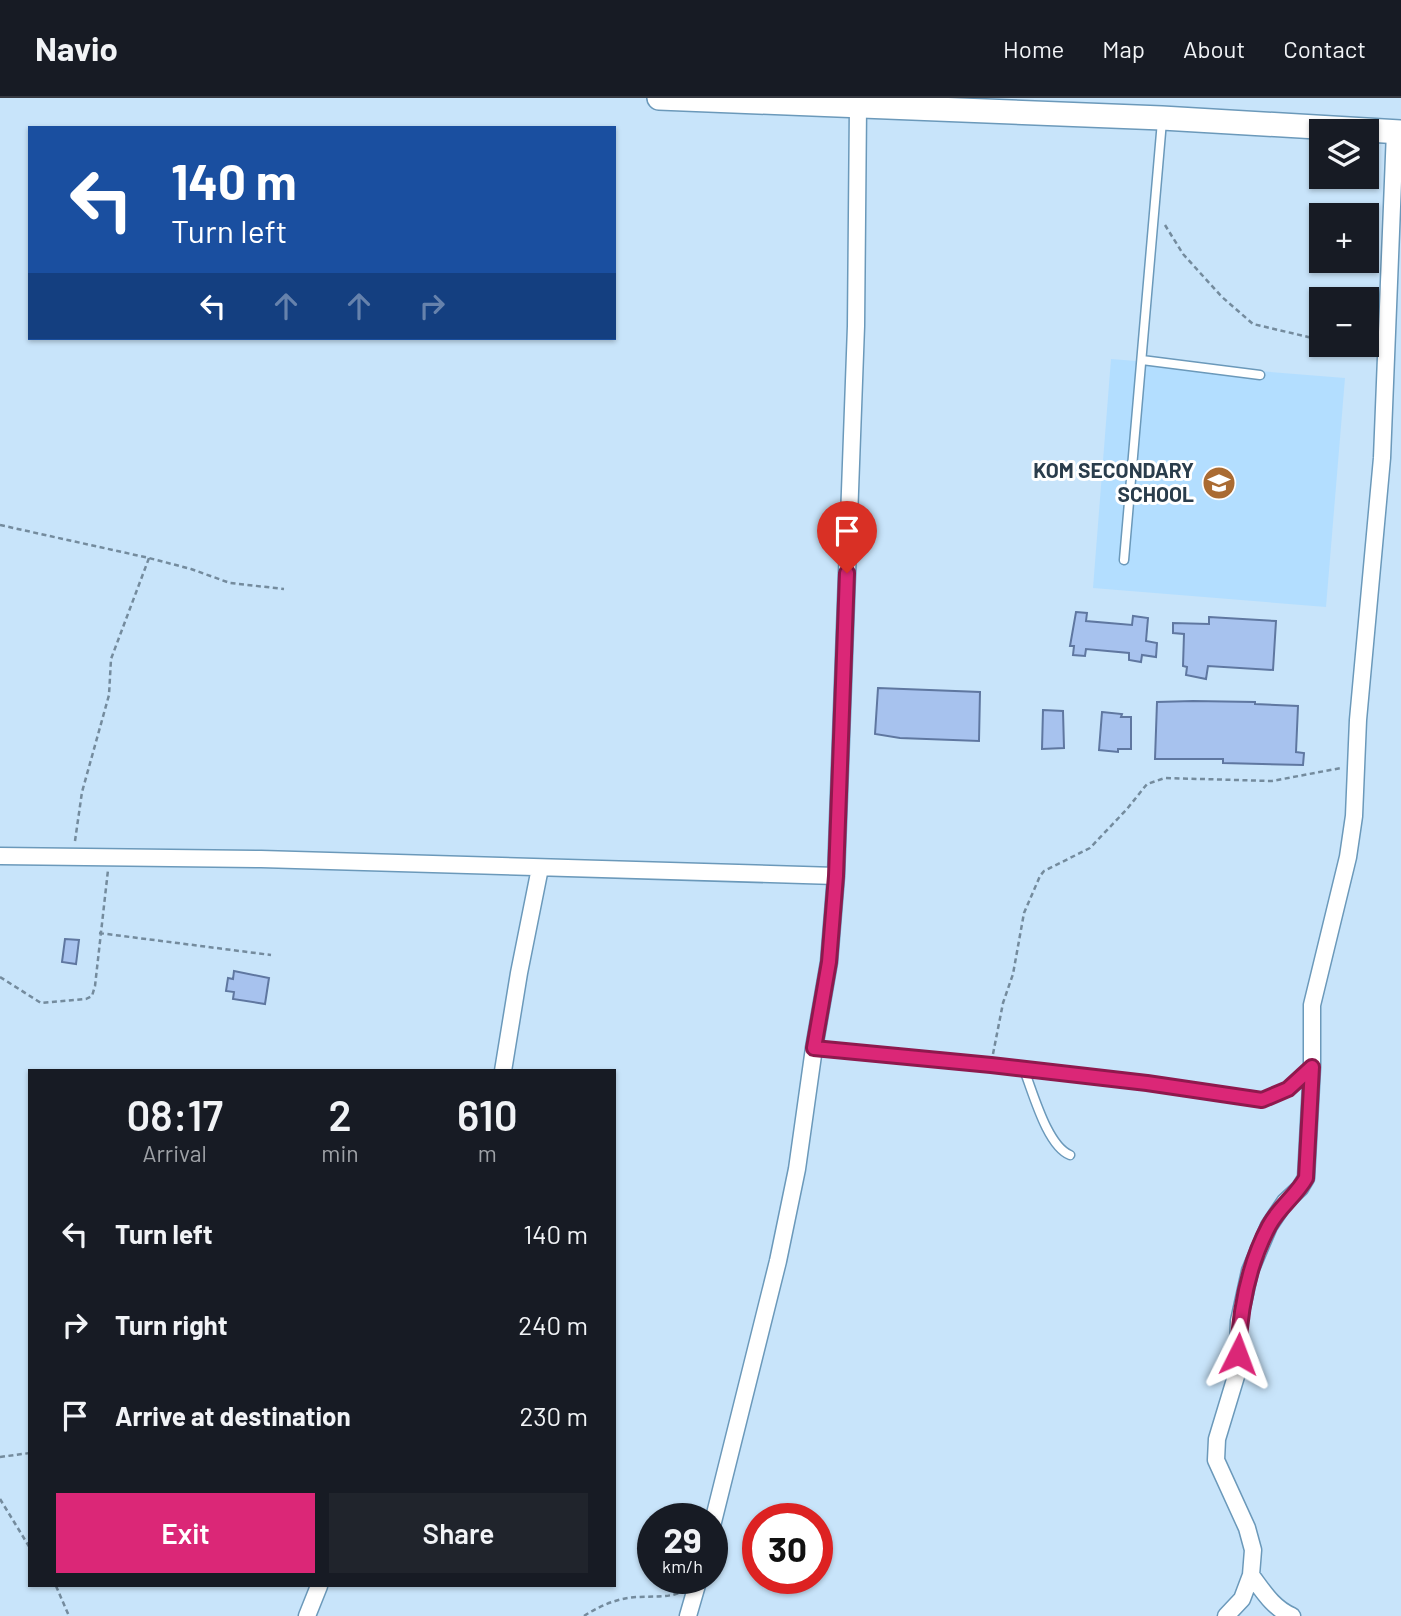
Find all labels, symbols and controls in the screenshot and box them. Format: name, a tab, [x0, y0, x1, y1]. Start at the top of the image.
text: Navio	[35, 28, 118, 68]
text: Home	[1003, 34, 1064, 63]
text: Map	[1102, 34, 1145, 63]
text: About	[1183, 34, 1245, 63]
text: Contact	[1283, 34, 1366, 63]
map controls	[1309, 119, 1379, 357]
button: layers	[1309, 119, 1379, 189]
text: 140 m	[171, 151, 297, 210]
icon: left	[56, 154, 147, 245]
button: +	[1309, 203, 1379, 273]
text: Turn left	[171, 211, 288, 249]
icon: left	[194, 287, 232, 325]
icon: ahead	[267, 287, 305, 325]
icon: ahead	[340, 287, 378, 325]
icon: right	[413, 287, 451, 325]
button: −	[1309, 287, 1379, 357]
place label: KOM SECONDARY SCHOOL	[1033, 457, 1194, 506]
school or university icon: KOM SECONDARY SCHOOL	[1200, 464, 1238, 502]
pin	[817, 501, 877, 573]
icon: arrive	[828, 512, 866, 550]
text: 08:17	[126, 1089, 223, 1139]
text: 2	[328, 1089, 352, 1139]
text: 610	[457, 1089, 518, 1139]
text: Arrival	[143, 1139, 207, 1167]
text: min	[321, 1139, 359, 1167]
text: m	[478, 1139, 497, 1167]
icon: left	[56, 1215, 94, 1253]
text: Turn left	[115, 1218, 213, 1249]
text: 140 m	[523, 1218, 588, 1249]
icon: right	[56, 1306, 94, 1344]
text: Turn right	[115, 1309, 228, 1340]
text: 240 m	[518, 1309, 588, 1340]
position arrow	[1201, 1317, 1275, 1391]
icon: arrive	[56, 1397, 94, 1435]
text: Arrive at destination	[115, 1400, 351, 1431]
text: 230 m	[519, 1400, 588, 1431]
button: Exit	[56, 1493, 315, 1573]
button: Share	[329, 1493, 588, 1573]
speed limit sign: 30	[742, 1503, 833, 1594]
text: 29	[663, 1518, 702, 1560]
text: km/h	[662, 1555, 703, 1577]

